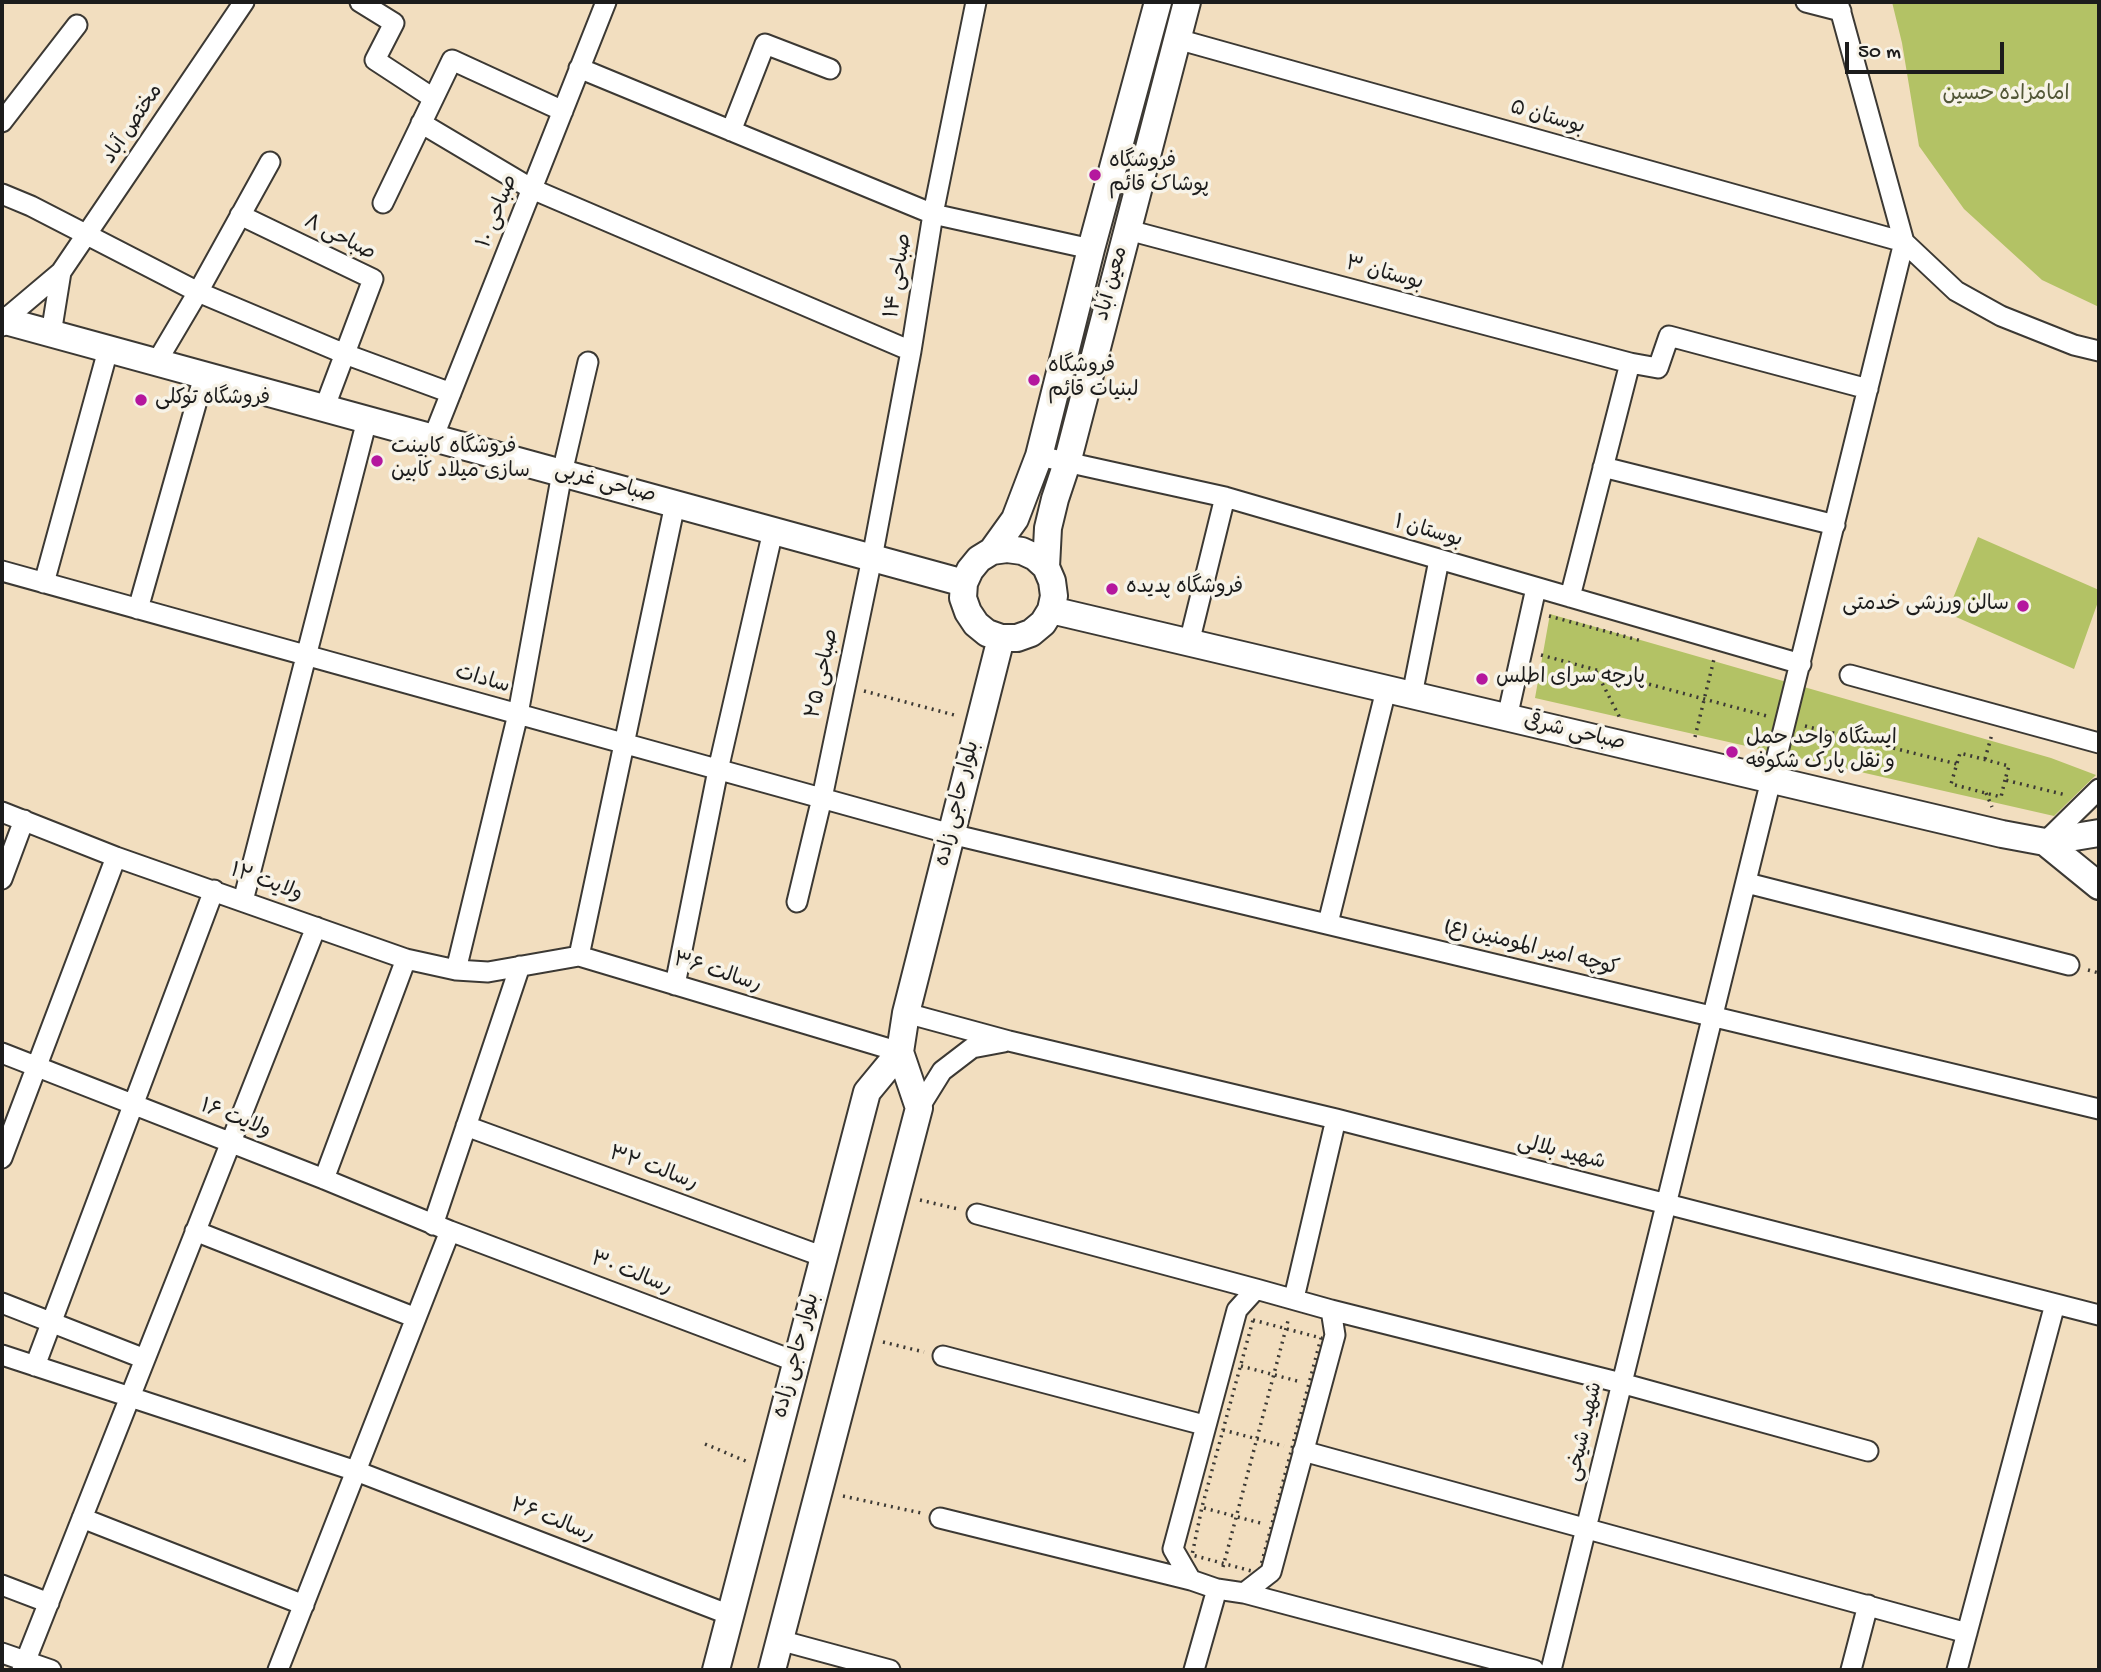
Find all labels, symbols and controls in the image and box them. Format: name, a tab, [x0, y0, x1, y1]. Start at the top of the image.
scale bar	[1849, 28, 2008, 72]
text: 50 m	[1858, 41, 1901, 66]
street label: مختص آباد	[98, 80, 170, 170]
park label: امامزاده حسین	[1942, 83, 2070, 109]
street label: بوستان ۵	[1507, 96, 1587, 142]
place label: فروشگاه پوشاک قائم	[1109, 150, 1209, 200]
marker: فروشگاه پوشاک قائم	[1087, 167, 1103, 183]
street label: صباحی ۱۰	[473, 172, 525, 252]
street label: صباحی ۸	[299, 210, 379, 268]
street label: صباحی ۱۴	[881, 232, 919, 320]
street label: معین آباد	[1091, 244, 1135, 324]
street label: بوستان ۳	[1342, 253, 1426, 297]
place label: فروشگاه لبنیات قائم	[1048, 355, 1138, 405]
marker: فروشگاه لبنیات قائم	[1026, 372, 1042, 388]
place label: فروشگاه توکلی	[155, 387, 270, 413]
marker: فروشگاه توکلی	[133, 392, 149, 408]
place label: فروشگاه کابینت سازی میلاد کابین	[391, 436, 530, 486]
marker: فروشگاه کابینت سازی میلاد کابین	[369, 453, 385, 469]
street label: صباحی غربی	[552, 459, 658, 511]
street label: بوستان ۱	[1391, 511, 1465, 555]
place label: فروشگاه پدیده	[1126, 576, 1243, 602]
marker: فروشگاه پدیده	[1104, 581, 1120, 597]
place label: سالن ورزشی خدمتی	[1842, 593, 2009, 619]
marker: سالن ورزشی خدمتی	[2015, 598, 2031, 614]
street label: صباحی ۲۵	[802, 627, 846, 721]
street label: سادات	[452, 661, 512, 701]
place label: پارچه سرای اطلس	[1496, 666, 1645, 692]
marker: پارچه سرای اطلس	[1474, 671, 1490, 687]
street label: صباحی شرقی	[1521, 710, 1627, 758]
place label: ایستگاه واحد حمل و نقل پارک شکوفه	[1746, 727, 1897, 777]
street label: بلوار حاجی زاده	[931, 739, 987, 869]
marker: ایستگاه واحد حمل و نقل پارک شکوفه	[1724, 744, 1740, 760]
street label: ولایت ۱۲	[226, 859, 306, 909]
street label: کوچه امیر المومنین (ع)	[1441, 915, 1621, 983]
street label: رسالت ۳۶	[670, 949, 764, 999]
street label: ولایت ۱۶	[196, 1095, 274, 1145]
street label: شهید بلالی	[1514, 1131, 1608, 1177]
street label: رسالت ۳۲	[605, 1142, 701, 1198]
street label: رسالت ۳۰	[587, 1248, 675, 1302]
street label: بلوار حاجی زاده	[769, 1291, 827, 1421]
street label: شهید شیخی	[1562, 1380, 1610, 1484]
street label: رسالت ۲۶	[506, 1494, 598, 1550]

